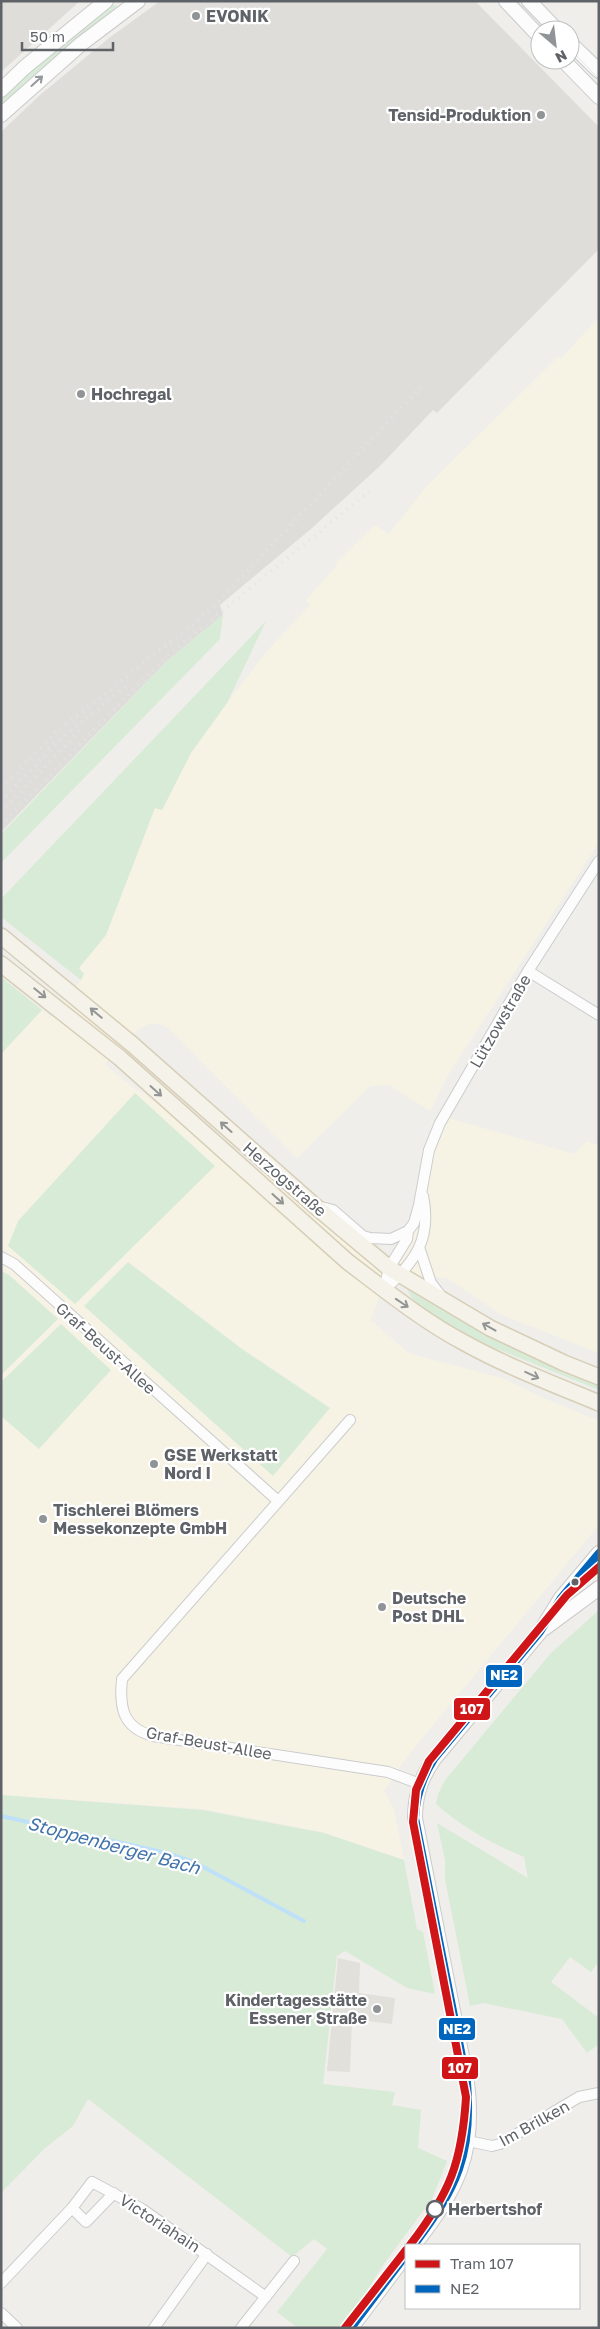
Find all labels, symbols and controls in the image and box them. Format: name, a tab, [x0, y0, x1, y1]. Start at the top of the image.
place label: EVONIK	[206, 6, 269, 26]
marker: EVONIK	[190, 10, 202, 22]
scale bar	[22, 20, 114, 52]
north arrow	[530, 20, 580, 70]
text: 50 m	[30, 27, 65, 45]
text: N	[553, 47, 570, 67]
one-way arrow	[30, 76, 43, 87]
place label: Tensid-Produktion	[388, 105, 531, 125]
marker: Tensid-Produktion	[535, 109, 547, 121]
place label: Hochregal	[91, 384, 172, 404]
marker: Hochregal	[75, 388, 87, 400]
street label: Lützowstraße	[465, 971, 535, 1071]
one-way arrow	[34, 987, 47, 998]
one-way arrow	[89, 1008, 102, 1019]
one-way arrow	[150, 1085, 163, 1096]
one-way arrow	[220, 1121, 233, 1133]
street label: Herzogstraße	[239, 1137, 331, 1221]
one-way arrow	[271, 1193, 284, 1204]
one-way arrow	[395, 1297, 409, 1308]
street label: Graf-Beust-Allee	[52, 1298, 160, 1398]
one-way arrow	[482, 1322, 497, 1332]
one-way arrow	[524, 1370, 539, 1380]
place label: GSE Werkstatt Nord I	[164, 1445, 278, 1483]
marker: GSE Werkstatt Nord I	[148, 1458, 160, 1470]
place label: Tischlerei Blömers Messekonzepte GmbH	[53, 1500, 227, 1538]
marker: Tischlerei Blömers Messekonzepte GmbH	[37, 1513, 49, 1525]
unlabelled marker	[570, 1577, 580, 1587]
place label: Deutsche Post DHL	[392, 1588, 466, 1626]
marker: Deutsche Post DHL	[376, 1601, 388, 1613]
line badge: NE2	[485, 1664, 523, 1688]
text: NE2	[490, 1666, 518, 1683]
line badge: 107	[453, 1697, 491, 1721]
text: 107	[460, 1700, 484, 1717]
street label: Graf-Beust-Allee	[144, 1722, 274, 1764]
water label: Stoppenberger Bach	[26, 1811, 203, 1879]
place label: Kindertagesstätte Essener Straße	[225, 1990, 367, 2028]
marker: Kindertagesstätte Essener Straße	[371, 2003, 383, 2015]
line badge: NE2	[438, 2017, 476, 2041]
text: NE2	[443, 2020, 471, 2037]
line badge: 107	[441, 2056, 479, 2080]
text: 107	[448, 2059, 472, 2076]
street label: Im Brilken	[495, 2095, 573, 2151]
street label: Victoriahain	[116, 2189, 204, 2257]
place label: Herbertshof	[448, 2199, 542, 2219]
marker: Herbertshof	[426, 2200, 444, 2218]
legend	[405, 2244, 580, 2309]
text: Tram 107	[450, 2254, 514, 2272]
text: NE2	[450, 2279, 479, 2297]

